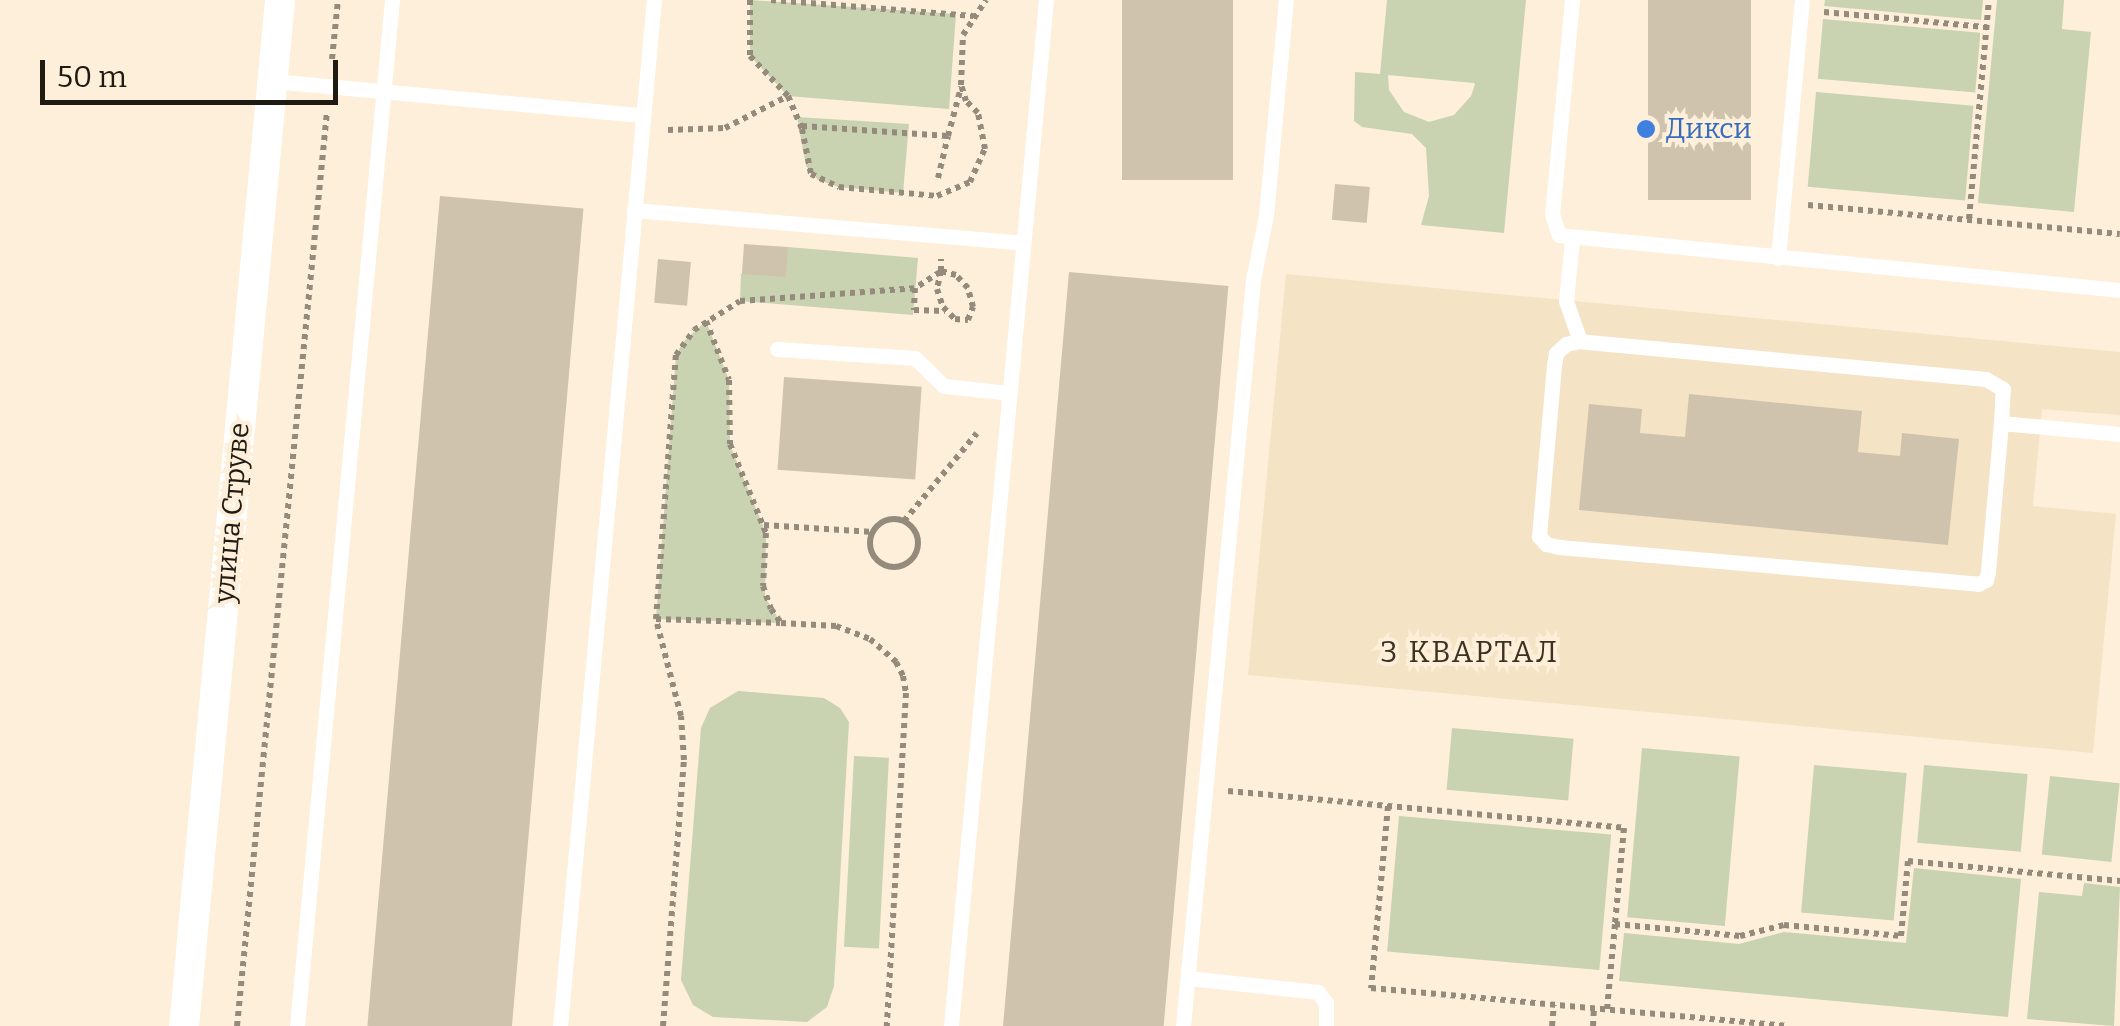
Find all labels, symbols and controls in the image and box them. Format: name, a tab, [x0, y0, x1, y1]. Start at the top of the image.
scale bar	[45, 40, 342, 102]
text: 50 m	[57, 59, 127, 95]
place label: Дикси	[1666, 112, 1752, 146]
marker: Дикси	[1635, 118, 1657, 140]
street label: улица Струве	[207, 421, 257, 605]
district label: 3 КВАРТАЛ	[1380, 634, 1560, 670]

